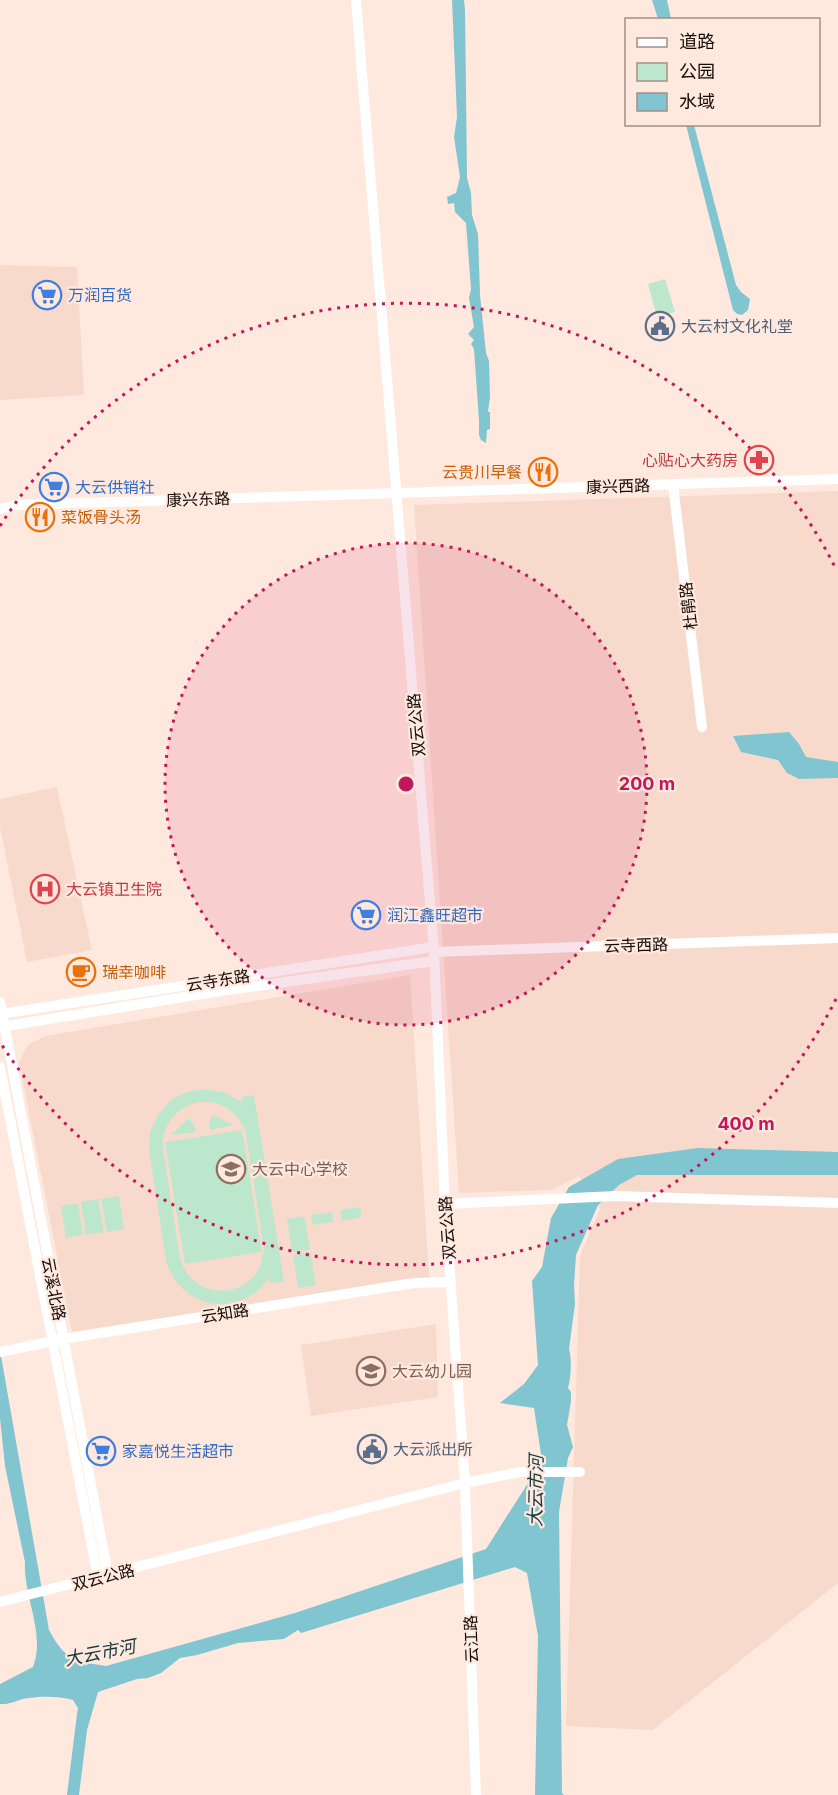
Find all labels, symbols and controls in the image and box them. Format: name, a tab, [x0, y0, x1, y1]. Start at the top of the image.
legend	[625, 18, 820, 126]
text: 道路	[679, 31, 715, 52]
text: 公园	[679, 61, 715, 82]
text: 水域	[679, 91, 715, 112]
supermarket icon: 万润百货	[31, 279, 63, 311]
place label: 万润百货	[68, 285, 132, 305]
public building icon: 大云村文化礼堂	[644, 310, 676, 342]
place label: 大云村文化礼堂	[681, 316, 793, 336]
pharmacy icon: 心贴心大药房	[743, 444, 775, 476]
place label: 心贴心大药房	[642, 450, 738, 470]
restaurant icon: 云贵川早餐	[527, 456, 559, 488]
place label: 云贵川早餐	[442, 462, 522, 482]
supermarket icon: 大云供销社	[38, 471, 70, 503]
street label: 康兴西路	[586, 475, 650, 497]
place label: 大云供销社	[75, 477, 155, 497]
street label: 康兴东路	[166, 488, 230, 510]
restaurant icon: 菜饭骨头汤	[24, 501, 56, 533]
place label: 菜饭骨头汤	[61, 507, 141, 527]
street label: 杜鹃路	[675, 581, 701, 631]
street label: 双云公路	[403, 692, 429, 758]
text: 200 m	[619, 773, 675, 794]
centre of rings	[396, 774, 416, 794]
hospital icon: 大云镇卫生院	[29, 873, 61, 905]
place label: 大云镇卫生院	[66, 879, 162, 899]
supermarket icon: 润江鑫旺超市	[350, 899, 382, 931]
place label: 润江鑫旺超市	[387, 905, 483, 925]
street label: 云寺西路	[604, 934, 668, 956]
cafe icon: 瑞幸咖啡	[65, 956, 97, 988]
place label: 瑞幸咖啡	[102, 962, 166, 982]
street label: 云寺东路	[185, 965, 251, 995]
text: 400 m	[717, 1113, 775, 1134]
school or university icon: 大云中心学校	[215, 1153, 247, 1185]
place label: 大云中心学校	[252, 1159, 348, 1179]
street label: 双云公路	[435, 1195, 459, 1261]
street label: 云溪北路	[38, 1256, 70, 1322]
street label: 云知路	[200, 1299, 250, 1327]
school or university icon: 大云幼儿园	[355, 1355, 387, 1387]
place label: 大云幼儿园	[392, 1361, 472, 1381]
public building icon: 大云派出所	[356, 1433, 388, 1465]
supermarket icon: 家嘉悦生活超市	[85, 1435, 117, 1467]
place label: 大云派出所	[393, 1439, 473, 1459]
place label: 家嘉悦生活超市	[122, 1441, 234, 1461]
water label: 大云市河	[524, 1452, 547, 1527]
street label: 双云公路	[70, 1560, 136, 1594]
street label: 云江路	[460, 1615, 482, 1663]
water label: 大云市河	[63, 1635, 140, 1670]

